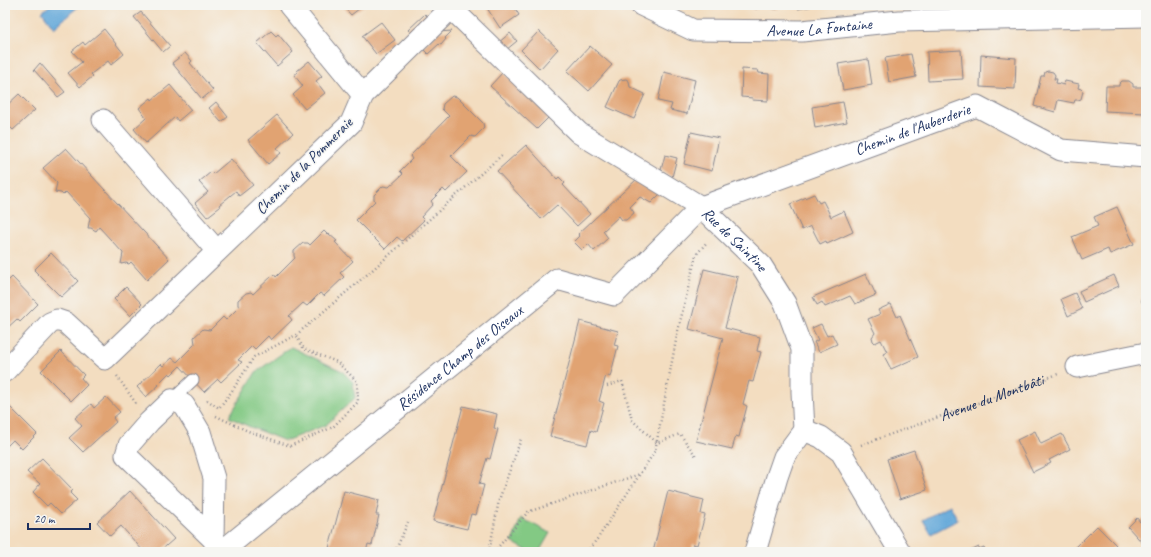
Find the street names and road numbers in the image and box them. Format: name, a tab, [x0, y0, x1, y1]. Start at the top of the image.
street label: Avenue La Fontaine	[766, 14, 875, 41]
street label: Chemin de l'Auberderie	[852, 99, 974, 160]
street label: Chemin de la Pommeraie	[251, 112, 358, 219]
street label: Rue de Saintine	[697, 203, 773, 276]
street label: Résidence Champ des Oiseaux	[393, 300, 528, 415]
street label: Avenue du Montbâti	[937, 369, 1048, 426]

